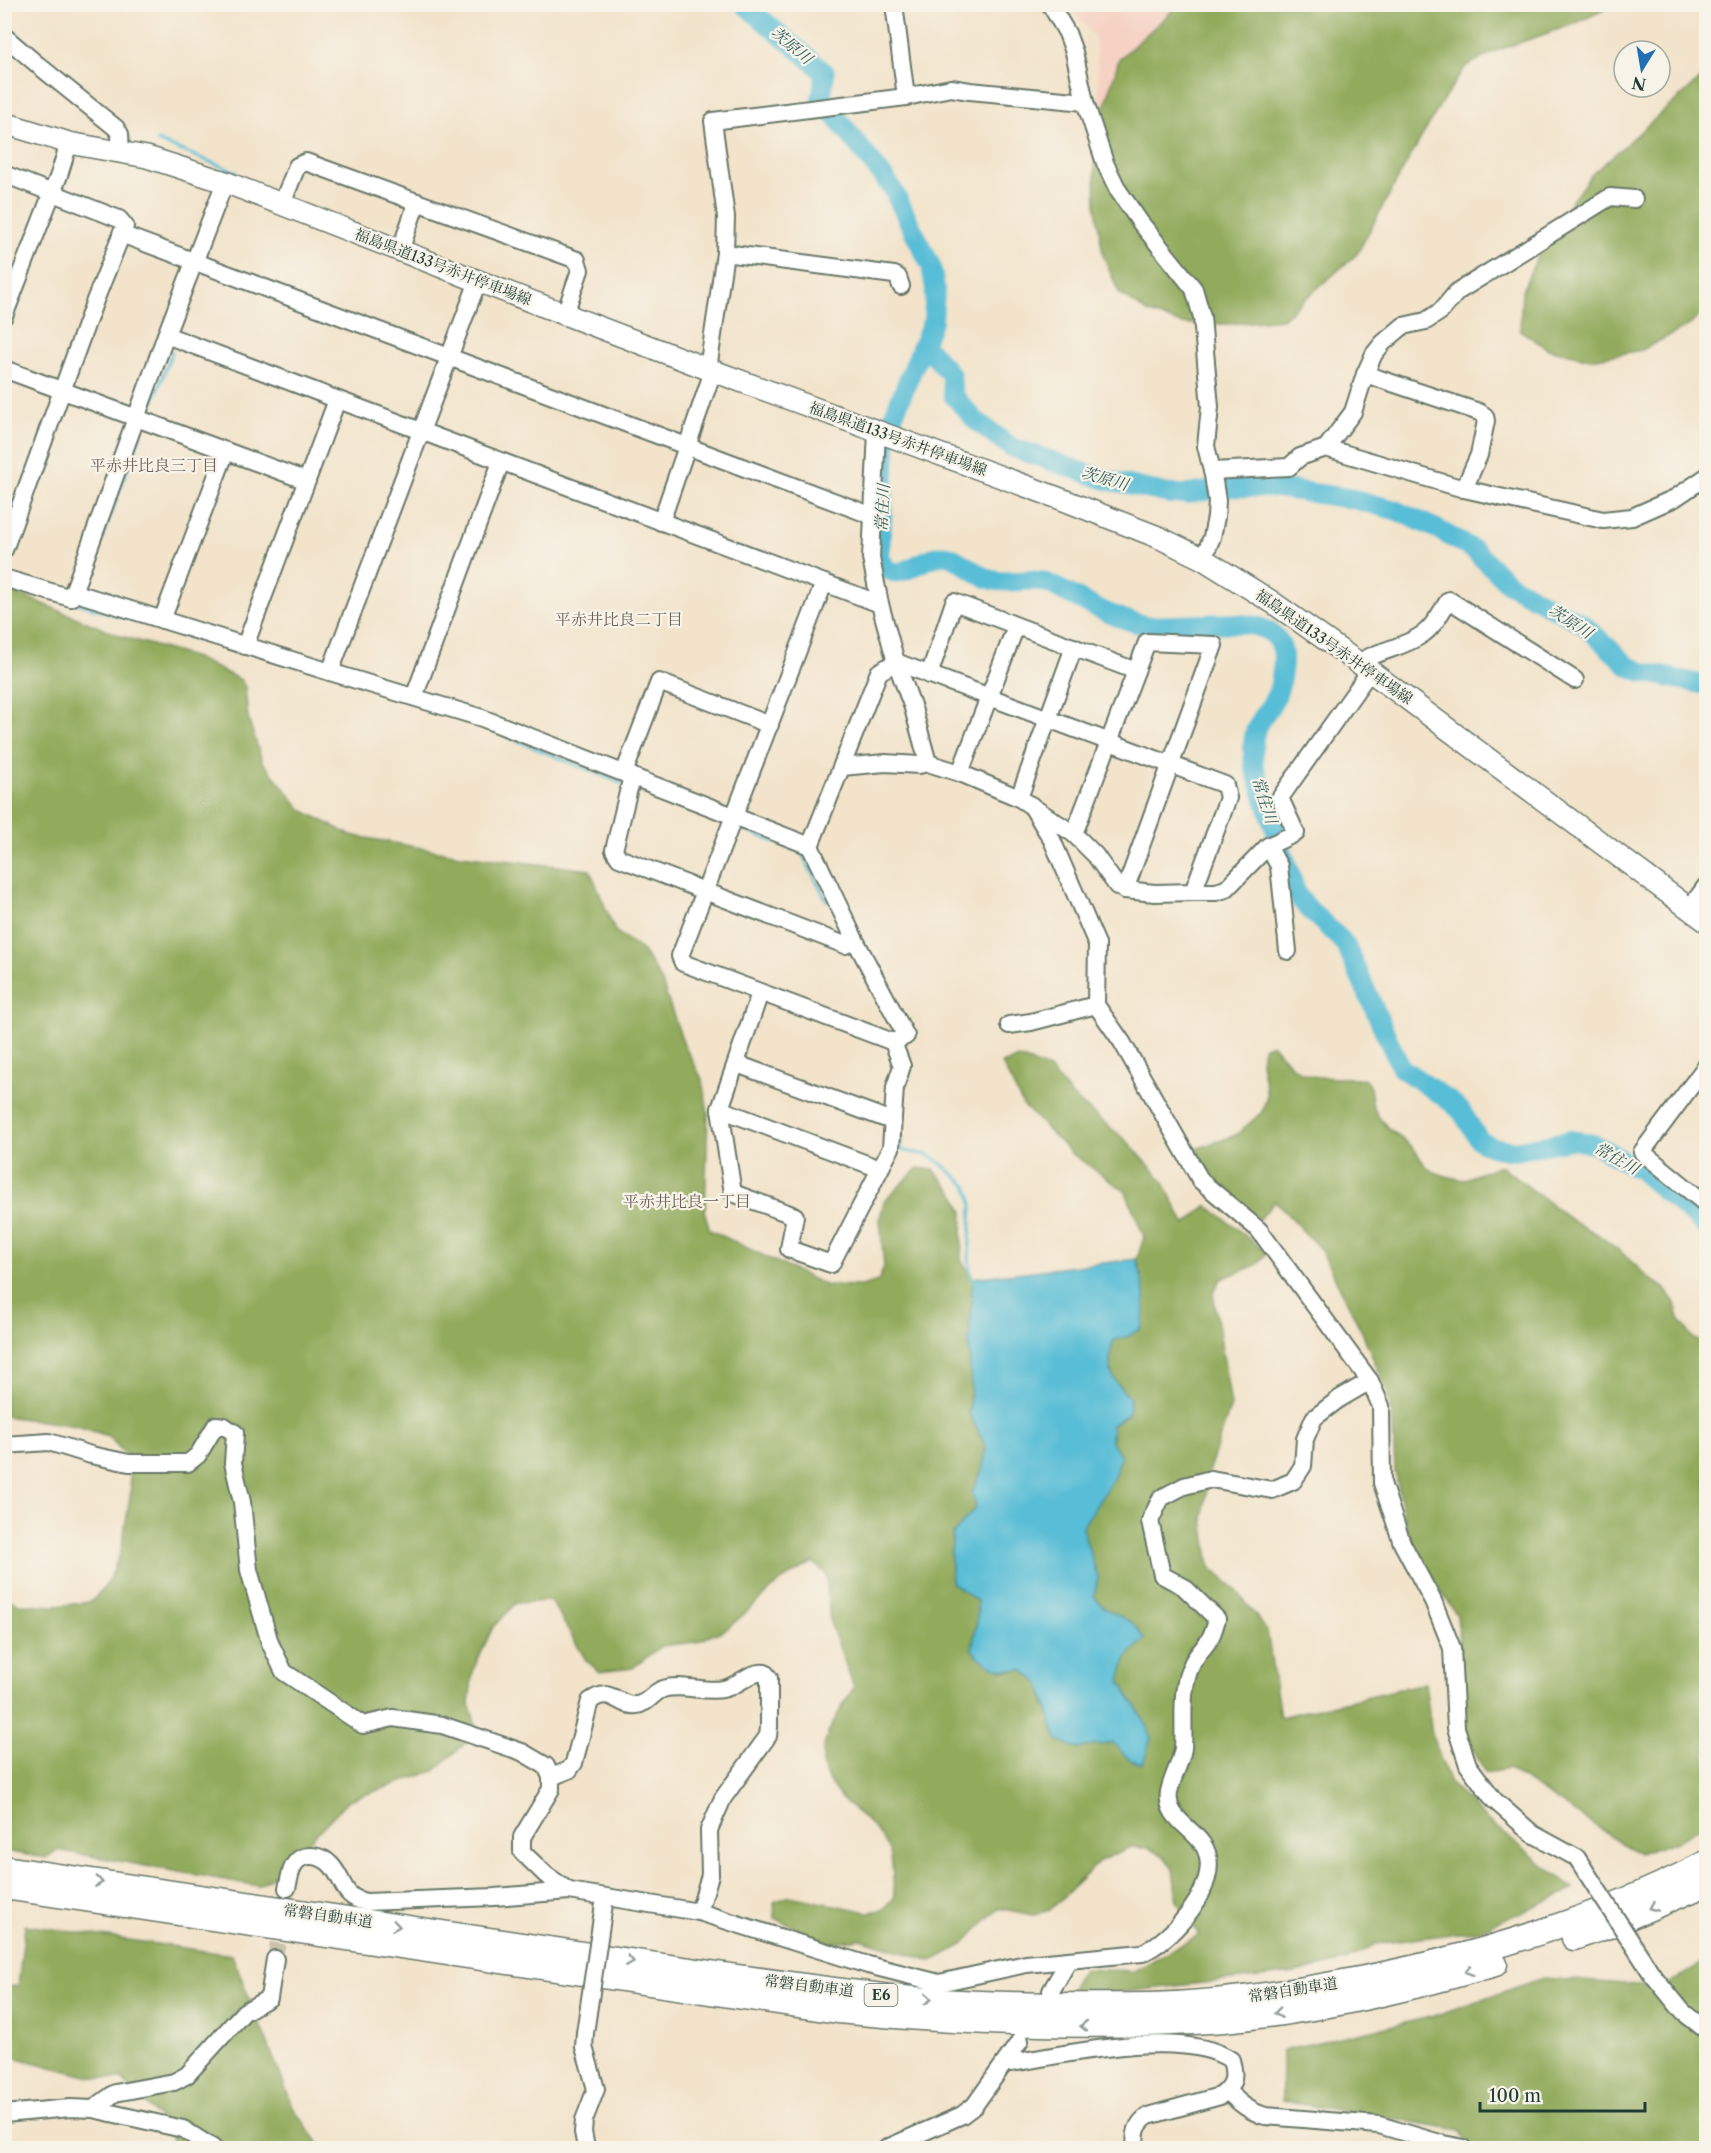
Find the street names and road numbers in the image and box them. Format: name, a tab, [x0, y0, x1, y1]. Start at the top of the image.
street label: 福島県道133号赤井停車場線	[352, 224, 534, 309]
street label: 福島県道133号赤井停車場線	[807, 397, 990, 480]
street label: 福島県道133号赤井停車場線	[1252, 585, 1417, 708]
street label: 常磐自動車道	[282, 1900, 374, 1931]
street label: 常磐自動車道	[763, 1971, 855, 2000]
street label: 常磐自動車道	[1247, 1973, 1339, 2006]
road number: E6	[864, 1984, 898, 2006]

